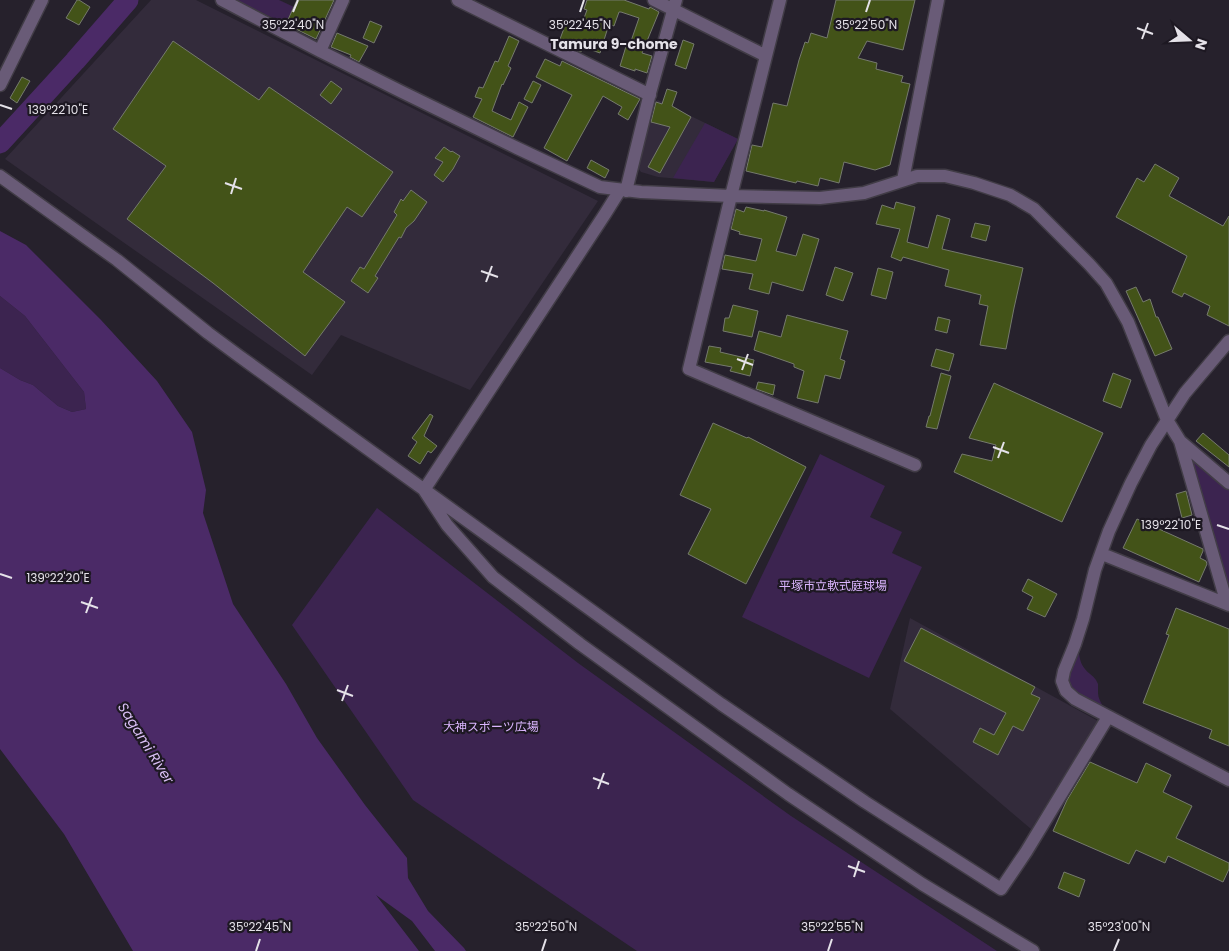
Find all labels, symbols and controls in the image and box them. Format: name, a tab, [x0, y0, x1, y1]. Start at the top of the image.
north arrow	[1164, 15, 1214, 65]
text: 35°22'40"N	[262, 16, 324, 33]
text: 35°22'45"N	[549, 16, 611, 33]
text: 35°22'50"N	[835, 16, 897, 33]
district label: Tamura 9-chome	[550, 34, 678, 54]
text: N	[1190, 36, 1212, 52]
text: 139°22'10"E	[28, 101, 88, 118]
text: 139°22'10"E	[1141, 516, 1201, 533]
text: 139°22'20"E	[26, 569, 90, 586]
park label: 平塚市立軟式庭球場	[779, 577, 887, 594]
water label: Sagami River	[113, 699, 179, 788]
park label: 大神スポーツ広場	[443, 718, 539, 735]
text: 35°22'45"N	[229, 918, 291, 935]
text: 35°22'50"N	[515, 918, 577, 935]
text: 35°22'55"N	[801, 918, 863, 935]
text: 35°23'00"N	[1088, 918, 1150, 935]

